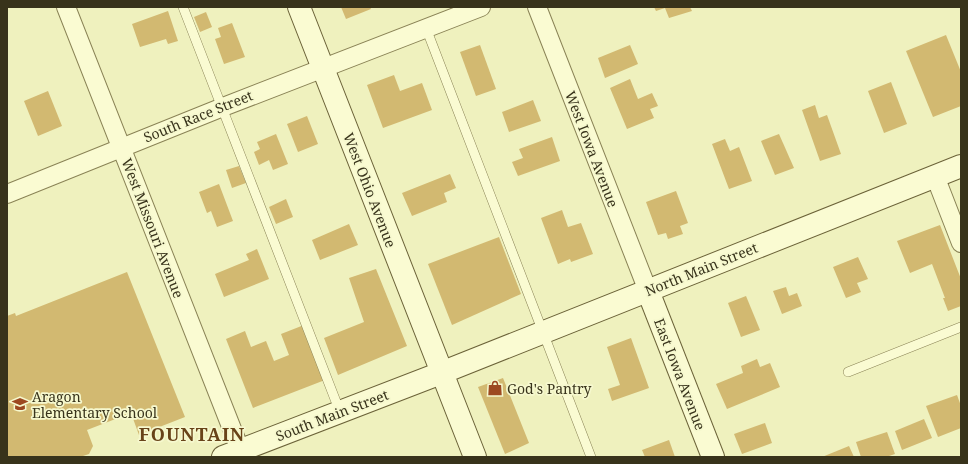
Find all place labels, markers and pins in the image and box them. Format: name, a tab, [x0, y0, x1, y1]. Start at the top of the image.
shop icon: God's Pantry	[486, 379, 504, 397]
place label: God's Pantry	[507, 379, 592, 398]
place label: Aragon Elementary School	[32, 387, 158, 422]
school or university icon: Aragon Elementary School	[11, 395, 29, 413]

